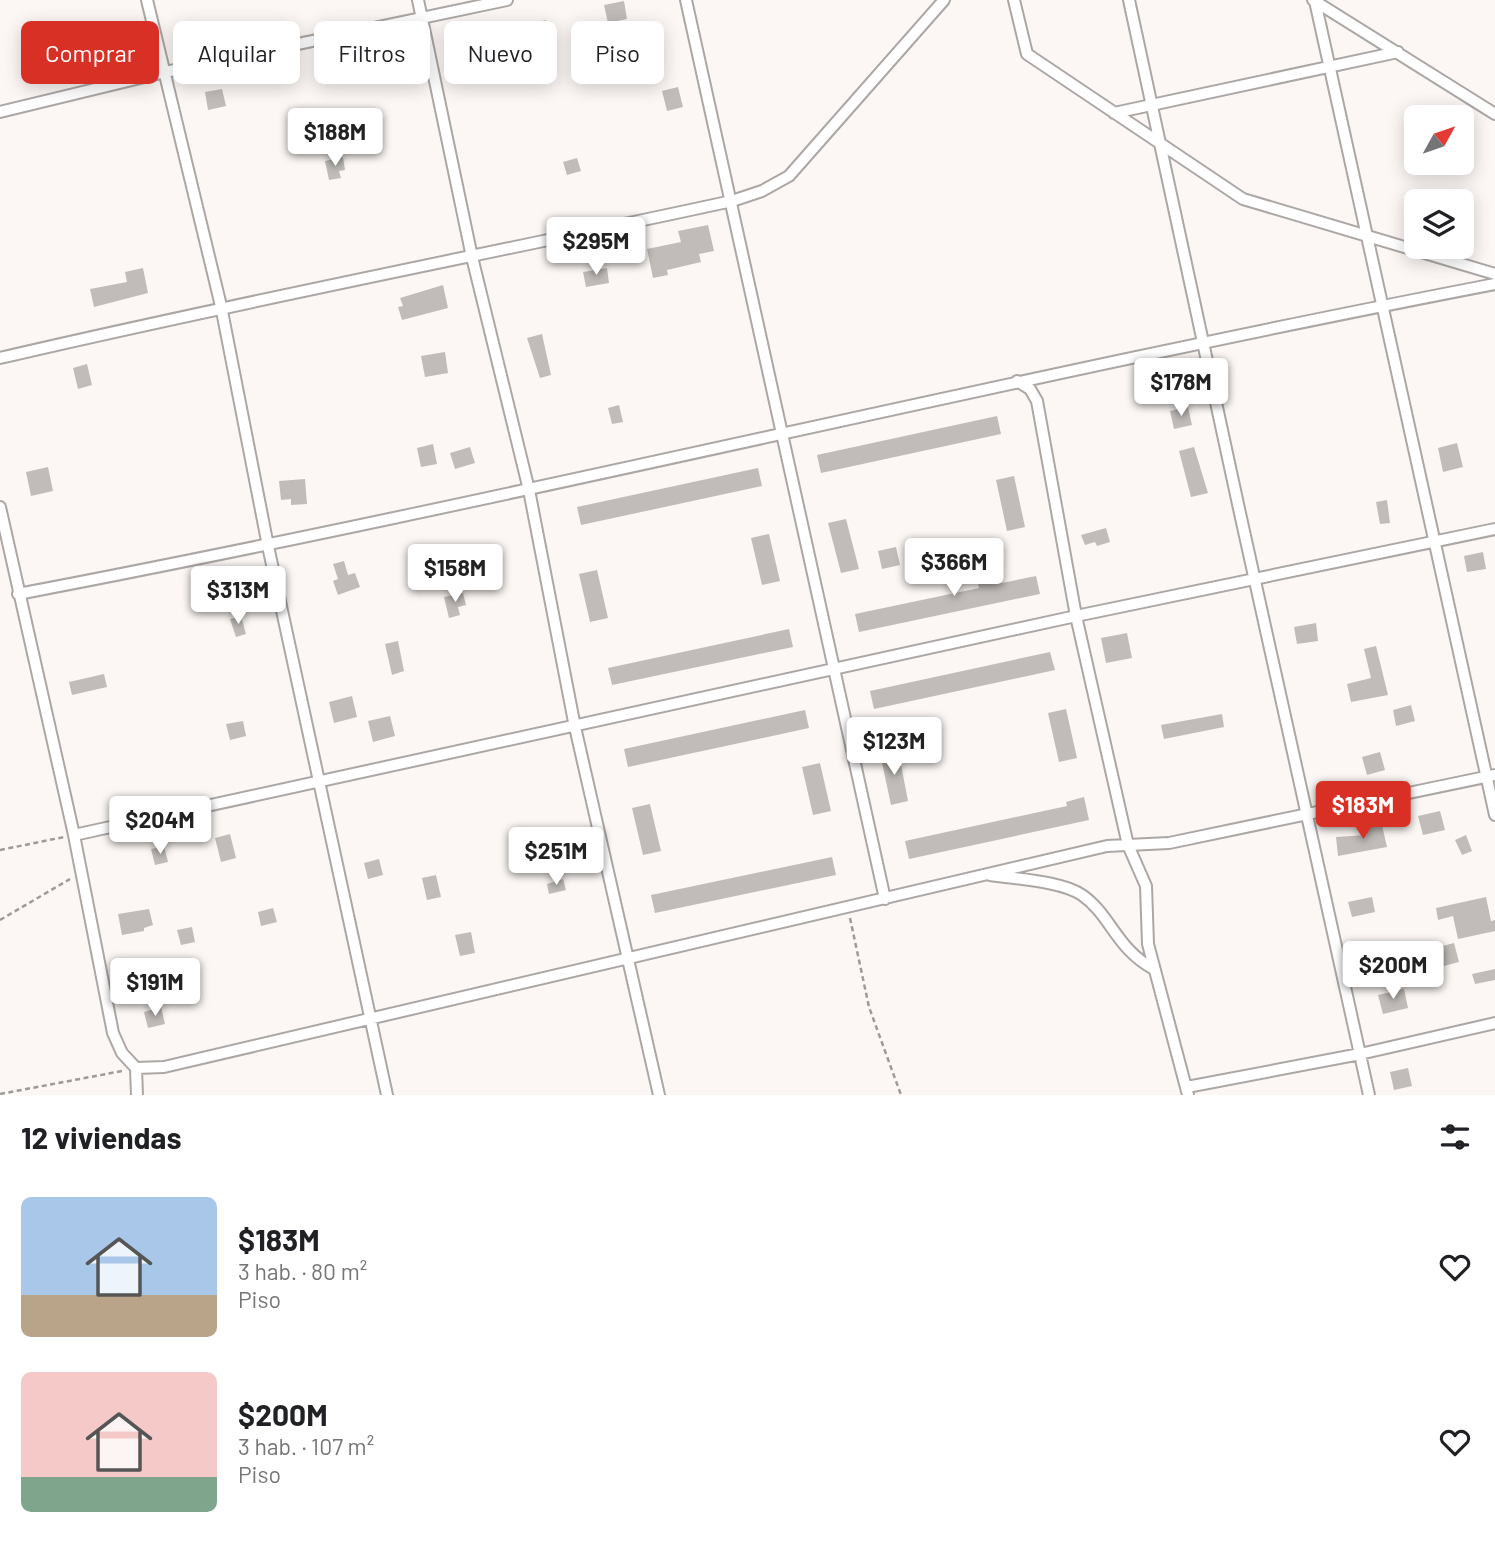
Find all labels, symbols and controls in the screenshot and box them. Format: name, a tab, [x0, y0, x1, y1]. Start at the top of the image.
chip: Comprar	[21, 21, 159, 84]
chip: Alquilar	[173, 21, 300, 84]
chip: Filtros	[314, 21, 430, 84]
chip: Nuevo	[444, 21, 557, 84]
chip: Piso	[571, 21, 664, 84]
north arrow	[1404, 105, 1474, 175]
map controls	[1404, 105, 1474, 259]
pin: $188M	[286, 108, 384, 168]
text: $188M	[304, 117, 366, 145]
button: layers	[1404, 189, 1474, 259]
pin: $295M	[547, 218, 645, 277]
text: $295M	[562, 226, 630, 254]
pin: $178M	[1132, 358, 1230, 418]
text: $178M	[1150, 367, 1212, 395]
pin: $366M	[905, 538, 1003, 598]
pin: $158M	[406, 544, 504, 604]
text: $366M	[921, 547, 987, 575]
text: $158M	[424, 553, 486, 581]
pin: $313M	[189, 566, 287, 626]
text: $313M	[207, 575, 269, 603]
pin: $123M	[845, 718, 943, 777]
text: $123M	[863, 726, 925, 754]
pin: $183M	[1314, 782, 1412, 841]
text: $183M	[1332, 790, 1394, 818]
pin: $204M	[111, 796, 209, 856]
text: $204M	[125, 805, 195, 833]
pin: $251M	[507, 828, 605, 887]
text: $251M	[525, 836, 587, 864]
pin: $200M	[1344, 942, 1442, 1001]
text: $200M	[1359, 950, 1427, 978]
pin: $191M	[106, 958, 204, 1018]
text: $191M	[126, 967, 184, 995]
icon: filters	[1436, 1118, 1474, 1156]
text: 12 viviendas	[21, 1119, 182, 1155]
text: $183M	[238, 1221, 320, 1257]
icon: home	[77, 1225, 161, 1309]
icon: heart	[1436, 1248, 1474, 1286]
text: 3 hab. · 80 m²	[238, 1257, 367, 1285]
text: Piso	[238, 1285, 281, 1313]
text: $200M	[238, 1396, 328, 1432]
icon: home	[77, 1400, 161, 1484]
icon: heart	[1436, 1423, 1474, 1461]
text: 3 hab. · 107 m²	[238, 1432, 374, 1460]
text: Piso	[238, 1460, 281, 1488]

